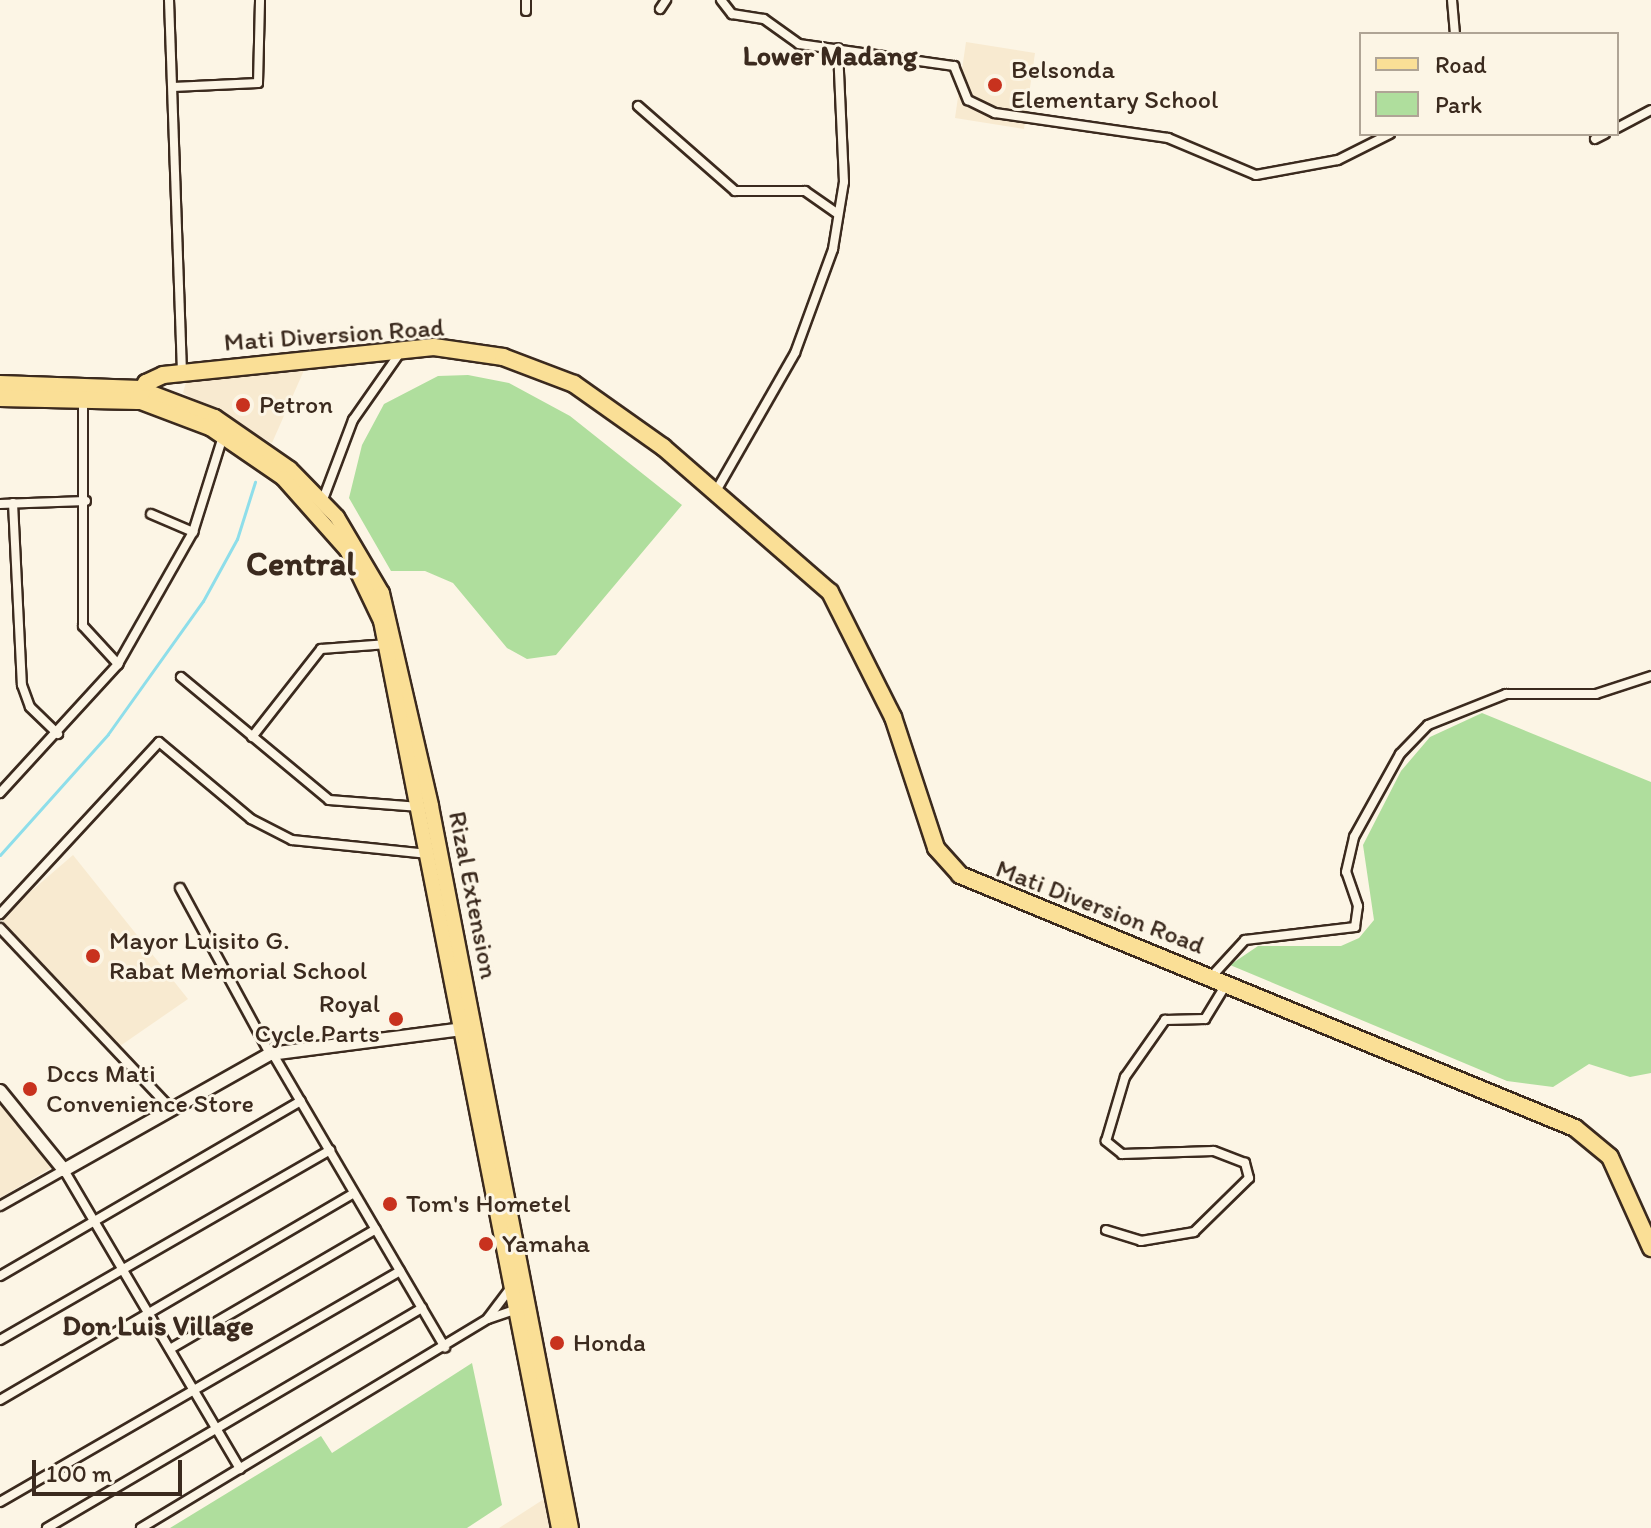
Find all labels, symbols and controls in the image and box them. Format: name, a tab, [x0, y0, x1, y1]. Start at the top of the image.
legend	[1359, 32, 1619, 136]
district label: Lower Madang	[744, 38, 916, 72]
text: Road	[1435, 50, 1487, 79]
place label: Belsonda Elementary School	[1011, 54, 1218, 116]
marker: Belsonda Elementary School	[986, 76, 1004, 94]
text: Park	[1435, 90, 1482, 119]
street label: Mati Diversion Road	[222, 312, 446, 358]
place label: Petron	[259, 389, 333, 421]
marker: Petron	[234, 396, 252, 414]
district label: Central	[246, 544, 356, 584]
street label: Rizal Extension	[442, 809, 504, 981]
street label: Mati Diversion Road	[991, 853, 1209, 961]
place label: Mayor Luisito G. Rabat Memorial School	[109, 925, 365, 986]
marker: Mayor Luisito G. Rabat Memorial School	[84, 947, 102, 965]
place label: Royal Cycle Parts	[255, 988, 380, 1050]
marker: Royal Cycle Parts	[387, 1010, 405, 1028]
place label: Dccs Mati Convenience Store	[46, 1058, 253, 1120]
marker: Dccs Mati Convenience Store	[21, 1080, 39, 1098]
place label: Tom's Hometel	[406, 1188, 571, 1220]
marker: Tom's Hometel	[381, 1195, 399, 1213]
place label: Yamaha	[502, 1228, 590, 1260]
marker: Yamaha	[477, 1235, 495, 1253]
district label: Don Luis Village	[62, 1308, 254, 1342]
place label: Honda	[573, 1327, 646, 1359]
marker: Honda	[548, 1334, 566, 1352]
scale bar	[36, 1444, 186, 1494]
text: 100 m	[46, 1459, 112, 1488]

